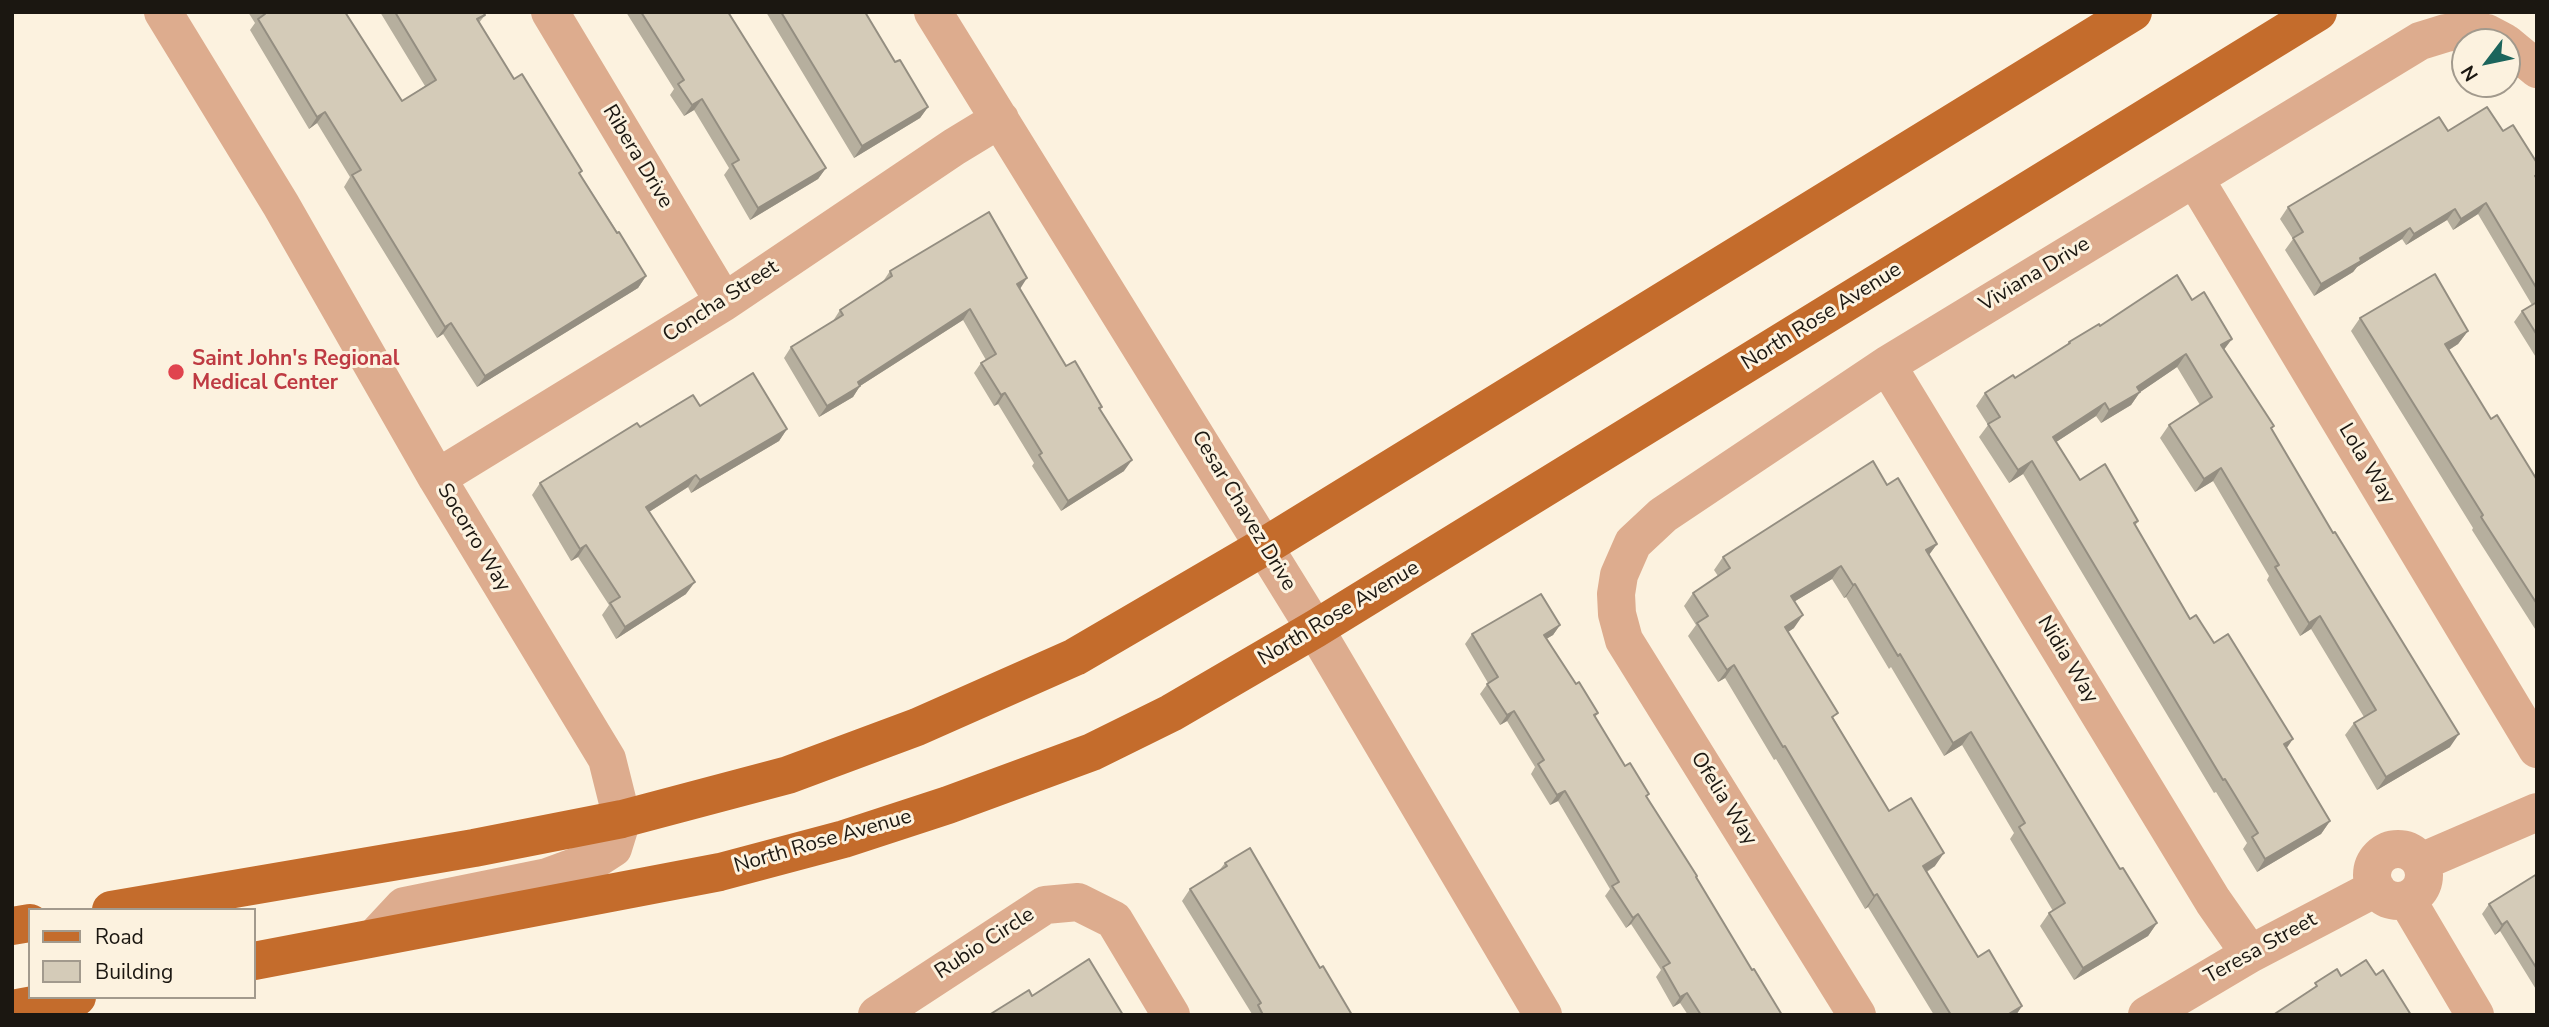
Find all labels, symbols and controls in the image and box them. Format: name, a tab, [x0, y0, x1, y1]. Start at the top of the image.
north arrow	[2451, 28, 2521, 98]
text: N	[2455, 60, 2485, 86]
street label: Ribera Drive	[596, 101, 678, 213]
street label: Viviana Drive	[1975, 232, 2095, 318]
street label: Concha Street	[659, 255, 783, 349]
street label: North Rose Avenue	[1737, 258, 1907, 376]
place label: Saint John's Regional Medical Center	[192, 347, 399, 397]
marker: Saint John's Regional Medical Center	[166, 362, 186, 382]
street label: Lola Way	[2332, 419, 2400, 509]
street label: Cesar Chavez Drive	[1185, 426, 1301, 596]
street label: Socorro Way	[431, 479, 515, 597]
street label: North Rose Avenue	[1254, 556, 1424, 672]
street label: Nidia Way	[2031, 612, 2103, 708]
street label: Ofelia Way	[1684, 748, 1762, 850]
street label: North Rose Avenue	[731, 805, 915, 879]
street label: Rubio Circle	[931, 903, 1039, 985]
legend	[28, 908, 256, 999]
street label: Teresa Street	[2200, 908, 2322, 990]
text: Road	[95, 923, 144, 951]
text: Building	[95, 958, 173, 986]

